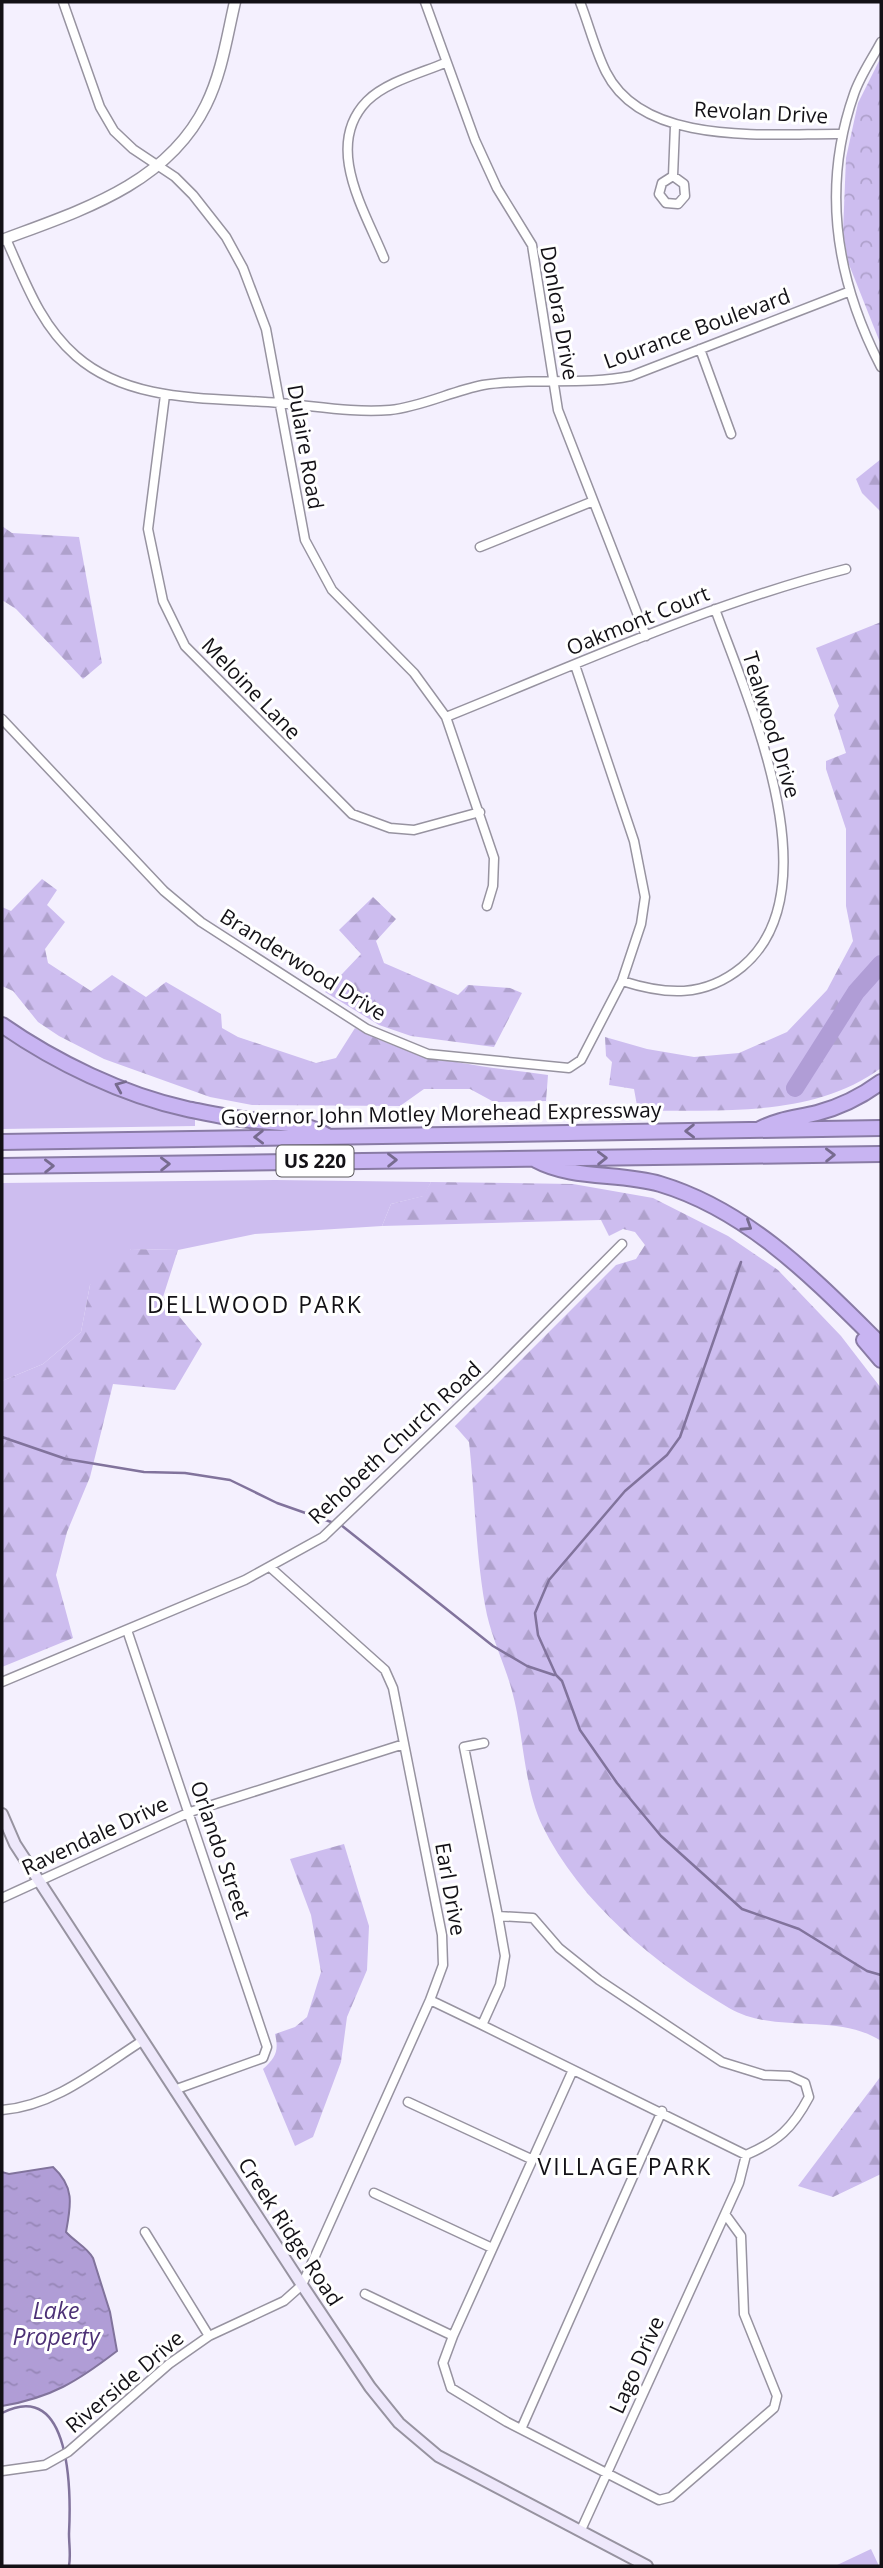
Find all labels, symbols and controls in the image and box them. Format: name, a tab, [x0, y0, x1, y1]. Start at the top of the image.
street label: Revolan Drive	[693, 94, 829, 130]
street label: Donlora Drive	[534, 244, 586, 382]
street label: Lourance Boulevard	[599, 281, 794, 375]
street label: Dulaire Road	[281, 382, 331, 511]
street label: Oakmont Court	[562, 579, 713, 661]
street label: Meloine Lane	[196, 631, 307, 745]
street label: Tealwood Drive	[736, 648, 808, 801]
street label: Branderwood Drive	[215, 902, 392, 1027]
one-way arrow	[115, 1081, 127, 1095]
street label: Governor John Motley Morehead Expressway	[220, 1095, 662, 1131]
one-way arrow	[684, 1123, 694, 1139]
one-way arrow	[253, 1130, 264, 1145]
road number: US 220	[276, 1146, 354, 1176]
one-way arrow	[825, 1147, 835, 1163]
one-way arrow	[597, 1150, 608, 1166]
one-way arrow	[387, 1152, 398, 1168]
one-way arrow	[160, 1156, 170, 1172]
one-way arrow	[44, 1158, 55, 1174]
one-way arrow	[740, 1218, 753, 1231]
district label: DELLWOOD PARK	[147, 1288, 363, 1320]
street label: Rehobeth Church Road	[302, 1355, 487, 1530]
street label: Orlando Street	[184, 1777, 258, 1922]
street label: Ravendale Drive	[17, 1789, 172, 1881]
street label: Earl Drive	[429, 1840, 473, 1938]
district label: VILLAGE PARK	[538, 2150, 712, 2182]
street label: Creek Ridge Road	[232, 2152, 349, 2311]
water label: Lake Property	[12, 2294, 101, 2352]
street label: Lago Drive	[602, 2312, 670, 2418]
street label: Riverside Drive	[59, 2324, 189, 2439]

